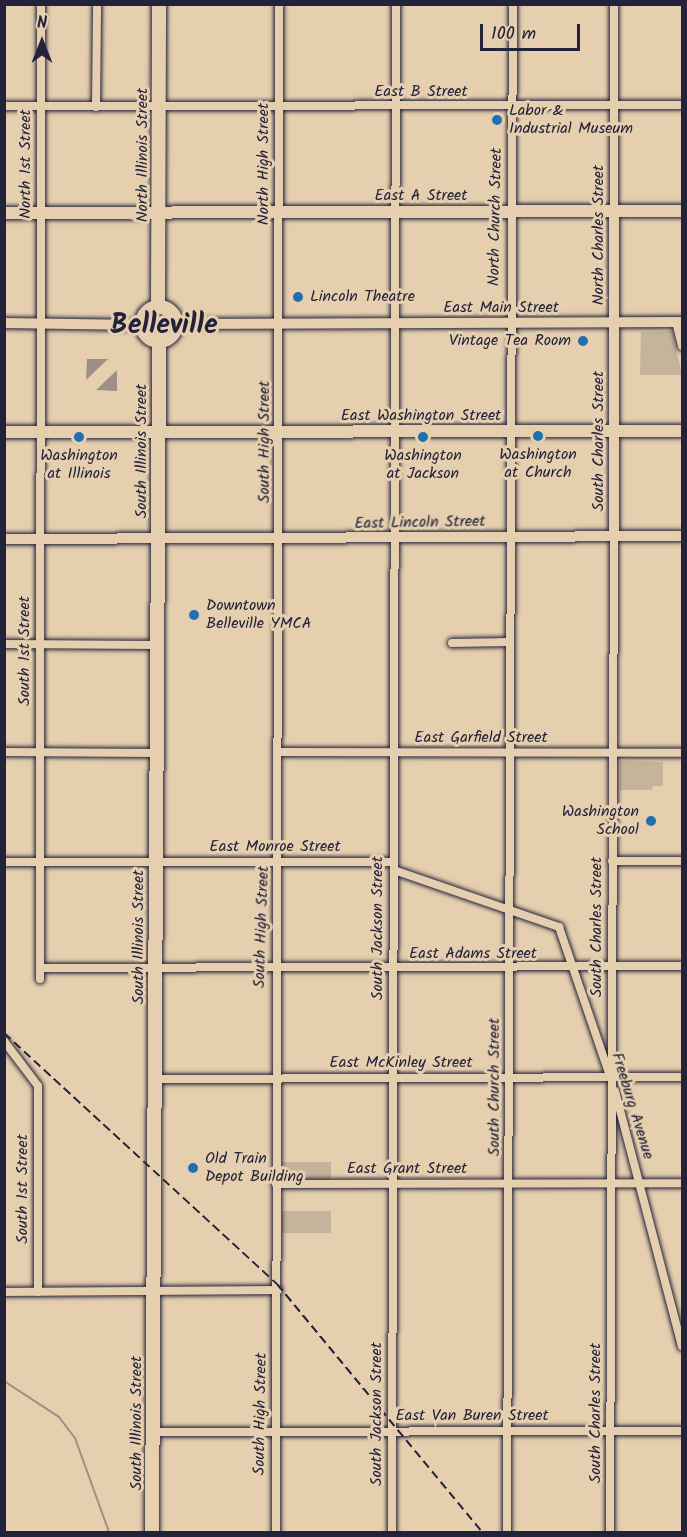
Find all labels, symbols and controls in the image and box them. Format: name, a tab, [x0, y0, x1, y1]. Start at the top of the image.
text: N	[37, 11, 47, 36]
north arrow	[12, 12, 72, 72]
scale bar	[483, 12, 584, 50]
text: 100 m	[491, 20, 536, 49]
street label: East B Street	[374, 82, 468, 102]
street label: North Illinois Street	[133, 88, 153, 222]
place label: Labor & Industrial Museum	[509, 101, 633, 139]
street label: North High Street	[254, 103, 274, 225]
street label: North 1st Street	[16, 109, 36, 219]
marker: Labor & Industrial Museum	[490, 113, 504, 127]
street label: North Church Street	[485, 148, 507, 286]
street label: North Charles Street	[589, 165, 609, 305]
street label: East A Street	[374, 186, 468, 206]
place label: Lincoln Theatre	[310, 287, 415, 307]
marker: Lincoln Theatre	[291, 290, 305, 304]
street label: East Main Street	[443, 298, 559, 318]
district label: Belleville	[110, 309, 218, 343]
place label: Vintage Tea Room	[449, 331, 571, 351]
marker: Vintage Tea Room	[576, 334, 590, 348]
street label: South Charles Street	[589, 371, 609, 511]
street label: South High Street	[255, 381, 275, 503]
street label: South Illinois Street	[132, 384, 152, 518]
street label: East Washington Street	[341, 406, 501, 426]
marker: Washington at Church	[531, 429, 545, 443]
marker: Washington at Illinois	[72, 430, 86, 444]
marker: Washington at Jackson	[416, 430, 430, 444]
place label: Washington at Church	[499, 445, 577, 483]
place label: Washington at Illinois	[40, 446, 118, 484]
place label: Washington at Jackson	[384, 446, 462, 484]
street label: East Lincoln Street	[354, 512, 486, 534]
street label: South 1st Street	[15, 596, 35, 706]
place label: Downtown Belleville YMCA	[206, 596, 312, 634]
marker: Downtown Belleville YMCA	[187, 608, 201, 622]
street label: East Garfield Street	[414, 728, 548, 748]
place label: Washington School	[562, 802, 639, 840]
marker: Washington School	[644, 814, 658, 828]
street label: East Monroe Street	[209, 837, 341, 857]
street label: South Jackson Street	[368, 856, 388, 1000]
street label: South Charles Street	[587, 857, 607, 997]
street label: South High Street	[250, 866, 274, 988]
street label: South Illinois Street	[129, 870, 149, 1004]
street label: East Adams Street	[409, 944, 537, 964]
street label: South Church Street	[485, 1018, 505, 1156]
street label: Freeburg Avenue	[607, 1050, 657, 1162]
street label: East McKinley Street	[329, 1053, 473, 1073]
street label: South 1st Street	[13, 1134, 33, 1244]
place label: Old Train Depot Building	[205, 1149, 304, 1187]
street label: East Grant Street	[347, 1159, 467, 1179]
marker: Old Train Depot Building	[186, 1161, 200, 1175]
street label: South Jackson Street	[367, 1342, 387, 1486]
street label: South Charles Street	[586, 1343, 606, 1483]
street label: South High Street	[250, 1353, 272, 1475]
street label: South Illinois Street	[127, 1356, 147, 1490]
street label: East Van Buren Street	[395, 1406, 549, 1426]

